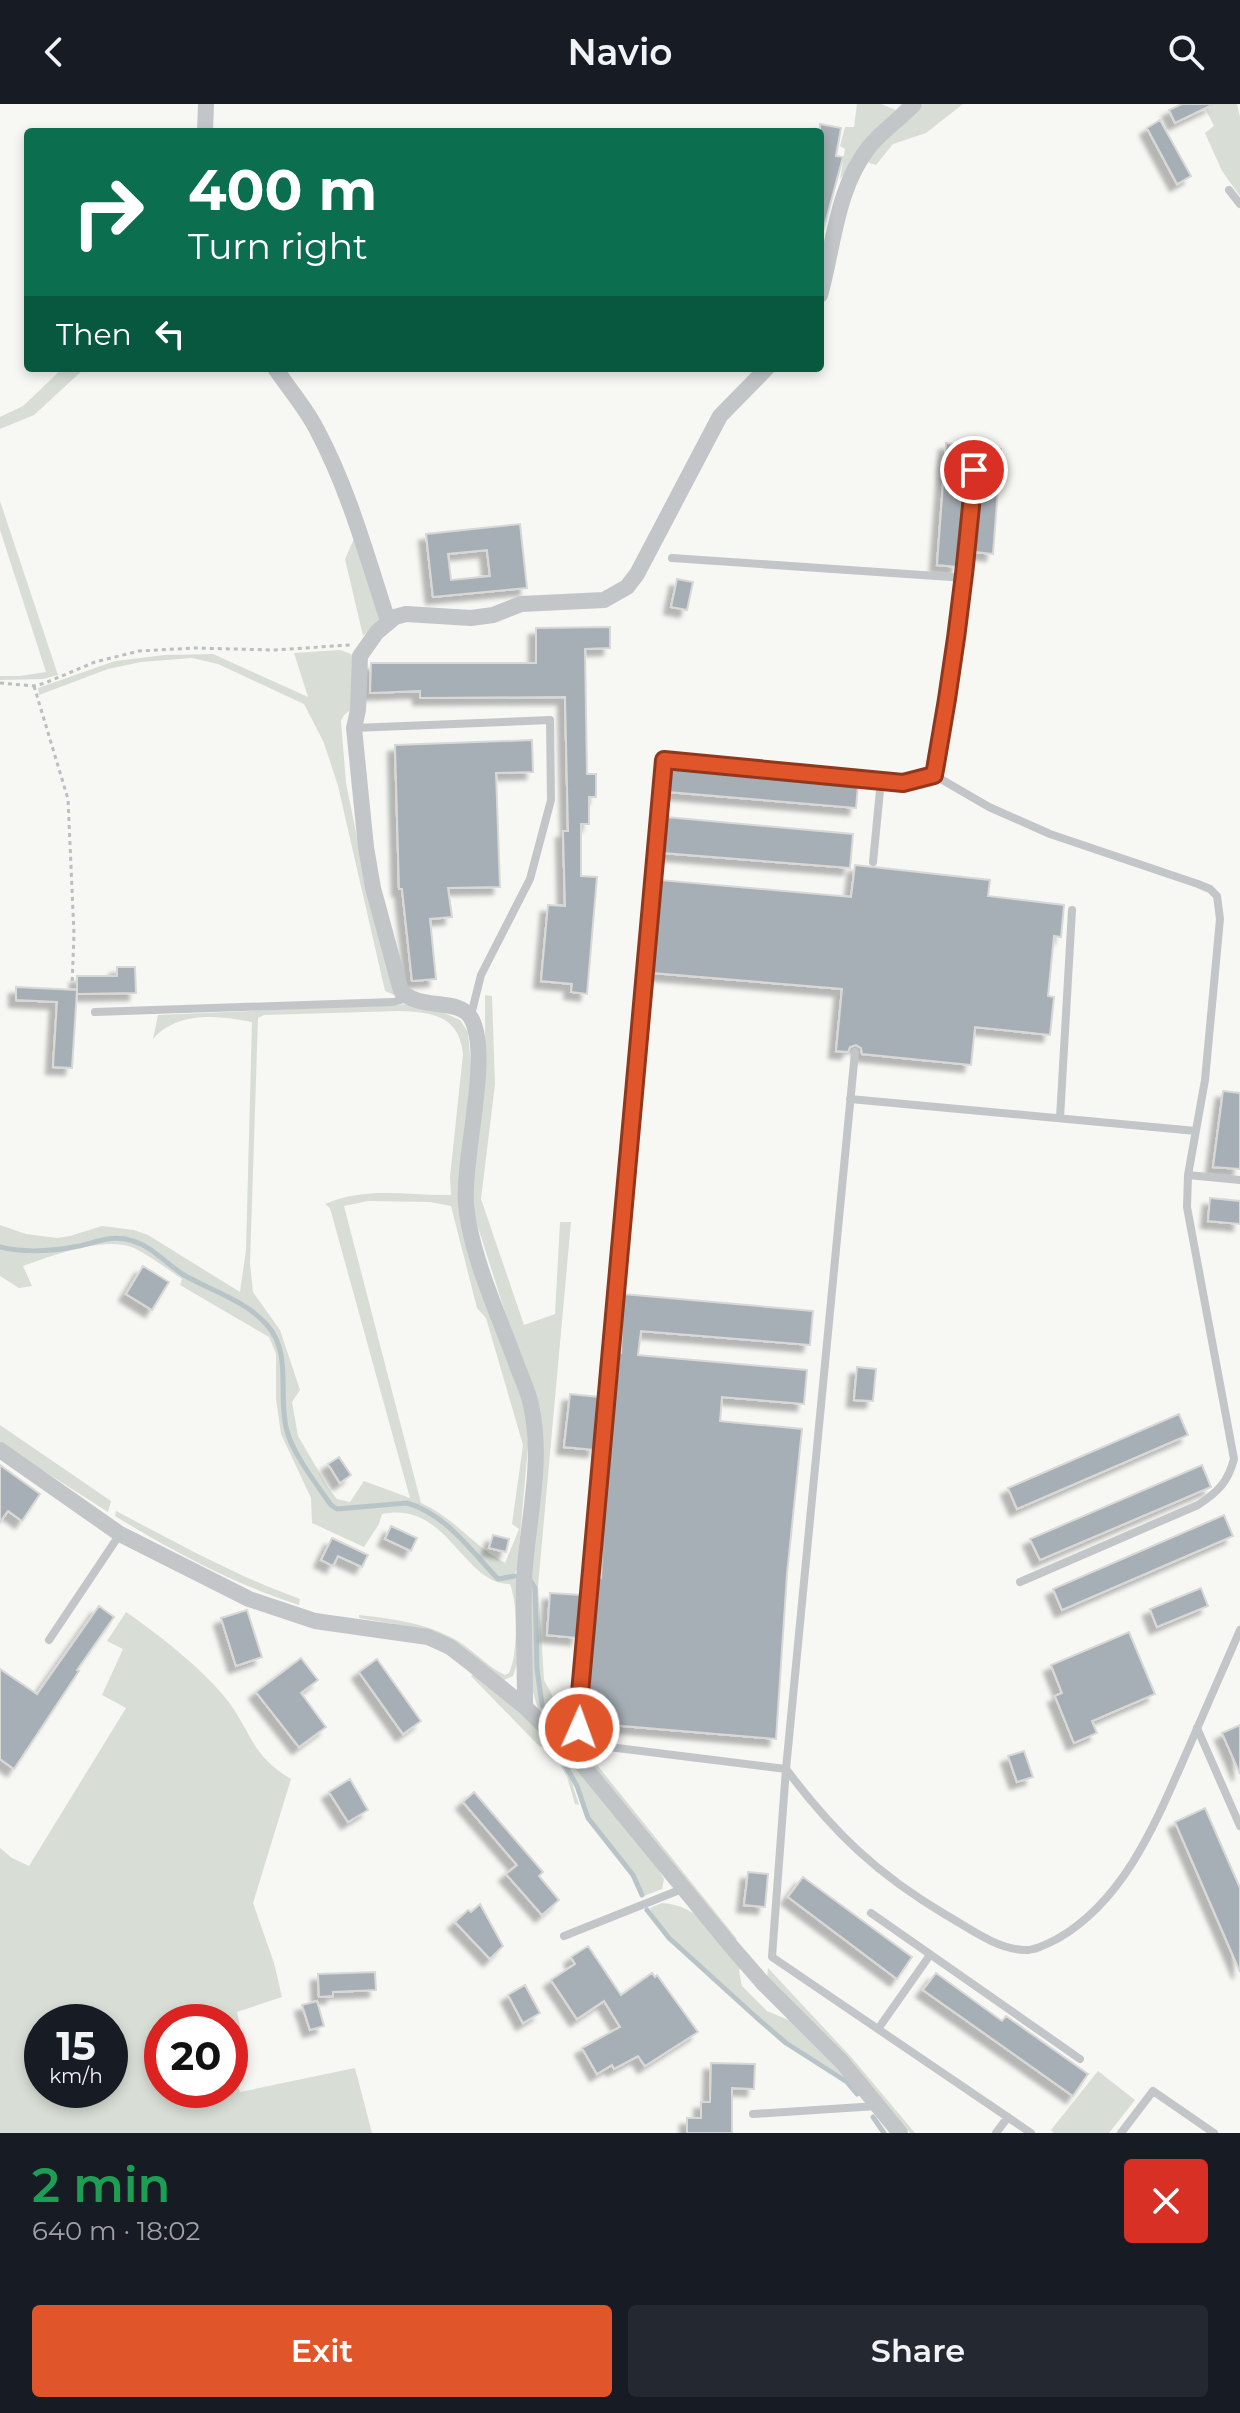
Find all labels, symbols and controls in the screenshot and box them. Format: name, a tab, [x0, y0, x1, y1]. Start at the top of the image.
icon: back	[32, 30, 76, 74]
text: Navio	[567, 30, 673, 74]
icon: search	[1164, 30, 1208, 74]
text: 400 m	[188, 156, 377, 224]
icon: right	[56, 160, 160, 264]
text: Turn right	[188, 224, 368, 268]
icon: left	[148, 312, 192, 356]
text: Then	[56, 316, 132, 353]
pin	[940, 436, 1008, 504]
icon: arrive	[952, 448, 996, 492]
position arrow	[537, 1686, 621, 1770]
speed limit sign: 20	[144, 2004, 248, 2108]
text: 15	[56, 2021, 96, 2070]
text: km/h	[49, 2064, 103, 2088]
text: 2 min	[32, 2156, 170, 2214]
button: close	[1124, 2159, 1208, 2243]
text: 640 m · 18:02	[32, 2215, 200, 2247]
button: Exit	[32, 2305, 612, 2397]
button: Share	[628, 2305, 1208, 2397]

